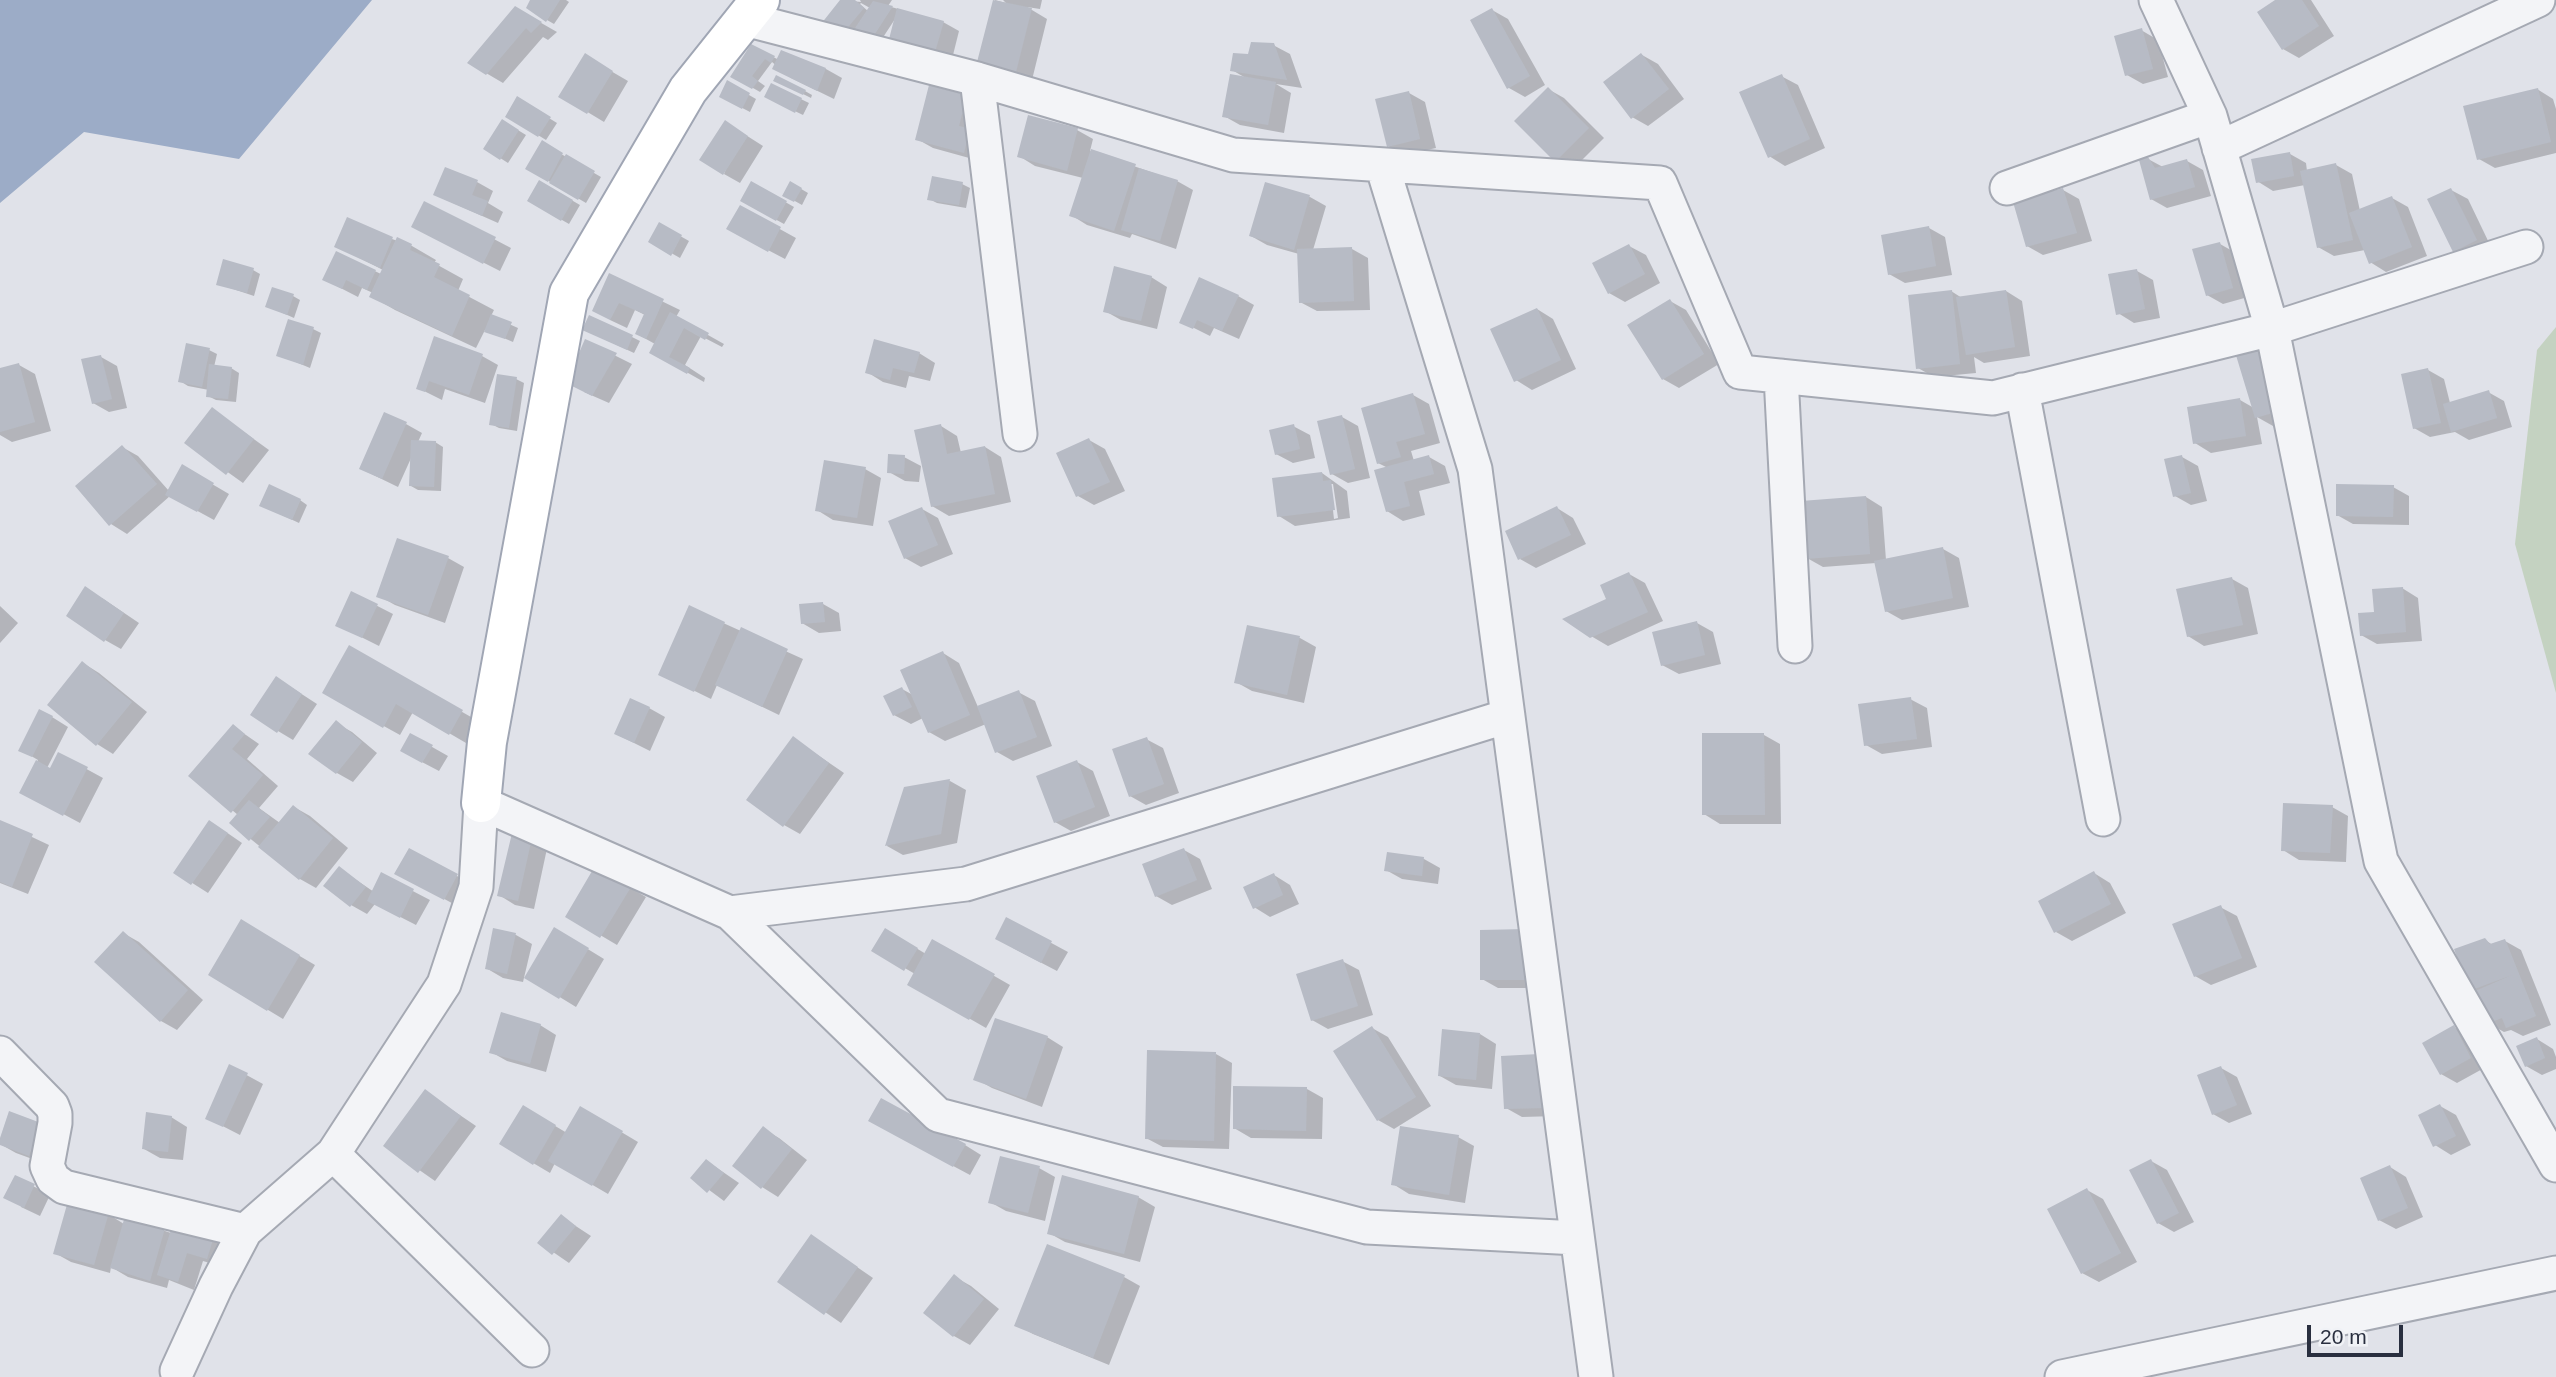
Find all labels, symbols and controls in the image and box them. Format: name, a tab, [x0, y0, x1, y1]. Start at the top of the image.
scale bar	[2311, 1310, 2407, 1354]
text: 20 m	[2320, 1325, 2367, 1348]

